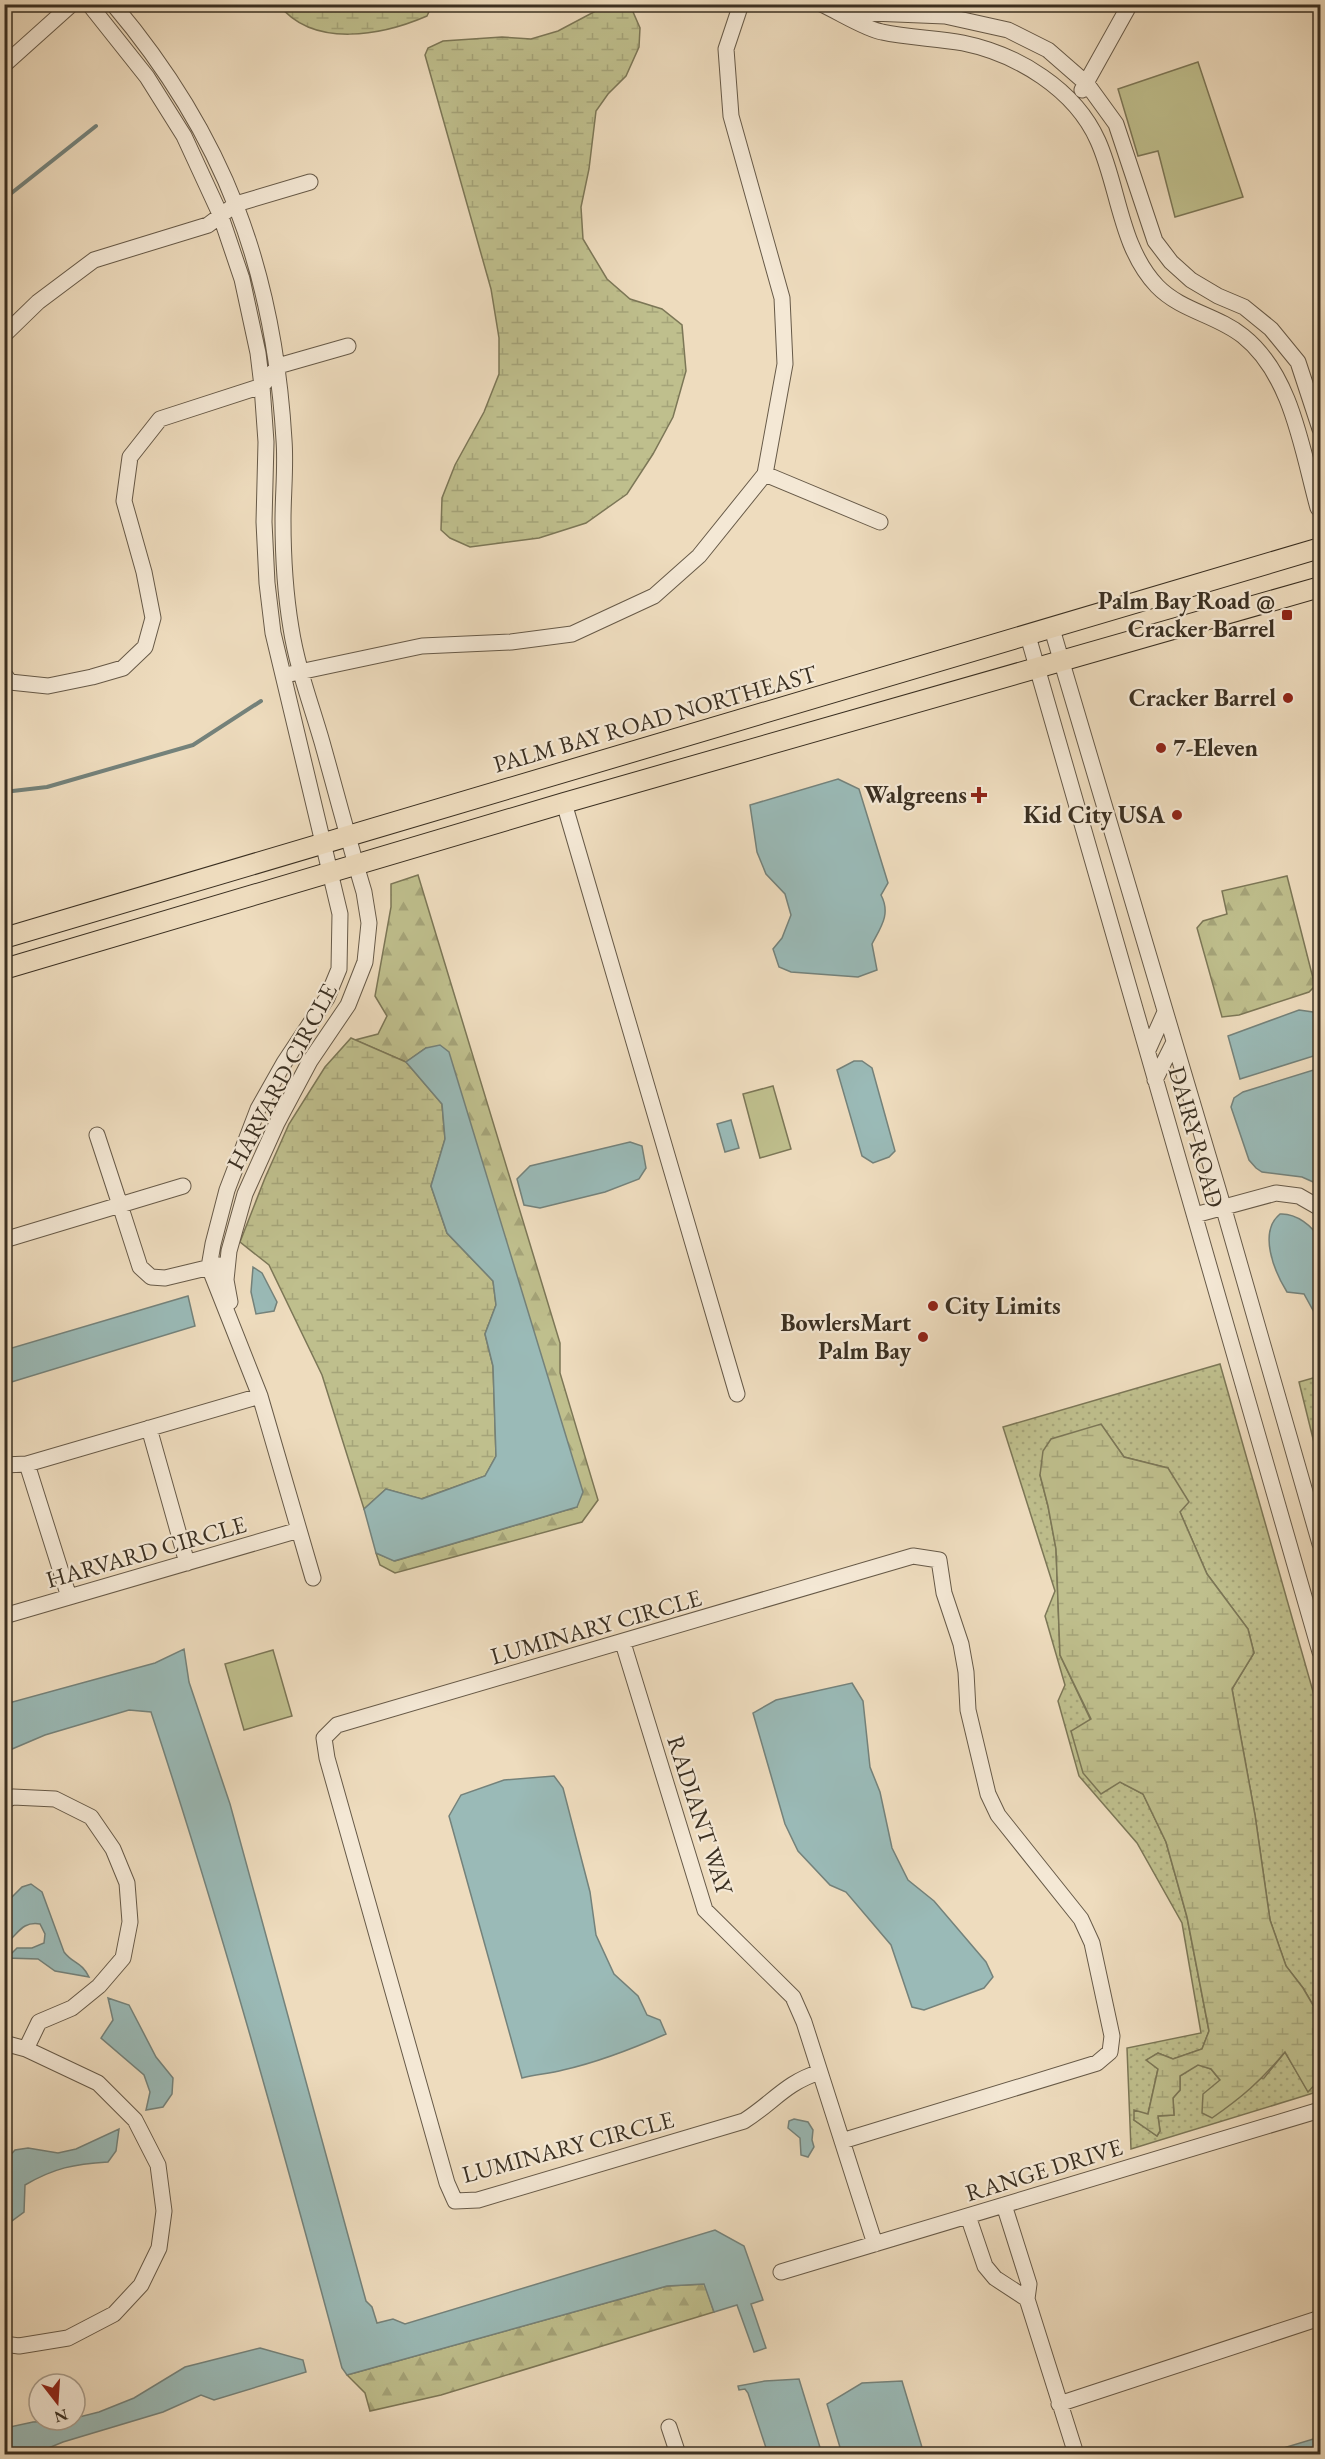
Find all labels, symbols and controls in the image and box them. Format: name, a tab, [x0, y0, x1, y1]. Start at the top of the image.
place label: Palm Bay Road @ Cracker Barrel	[1098, 585, 1275, 644]
marker: Palm Bay Road @ Cracker Barrel	[1280, 608, 1294, 622]
street label: PALM BAY ROAD NORTHEAST	[490, 657, 821, 780]
place label: Cracker Barrel	[1129, 682, 1276, 713]
marker: Cracker Barrel	[1281, 691, 1295, 705]
place label: 7-Eleven	[1173, 732, 1258, 763]
marker: 7-Eleven	[1154, 741, 1168, 755]
place label: Walgreens	[864, 779, 967, 811]
marker: Walgreens	[972, 788, 986, 802]
place label: Kid City USA	[1023, 799, 1166, 831]
marker: Kid City USA	[1170, 808, 1184, 822]
street label: HARVARD CIRCLE	[219, 978, 344, 1175]
street label: DAIRY ROAD	[1162, 1063, 1231, 1211]
place label: City Limits	[945, 1290, 1061, 1322]
marker: City Limits	[926, 1299, 940, 1313]
place label: BowlersMart Palm Bay	[781, 1307, 911, 1367]
marker: BowlersMart Palm Bay	[916, 1330, 930, 1344]
street label: HARVARD CIRCLE	[42, 1508, 250, 1595]
street label: LUMINARY CIRCLE	[487, 1582, 705, 1671]
street label: RADIANT WAY	[660, 1732, 741, 1899]
street label: LUMINARY CIRCLE	[459, 2103, 677, 2190]
street label: RANGE DRIVE	[962, 2131, 1126, 2208]
north arrow	[27, 2372, 87, 2432]
text: N	[52, 2404, 71, 2428]

